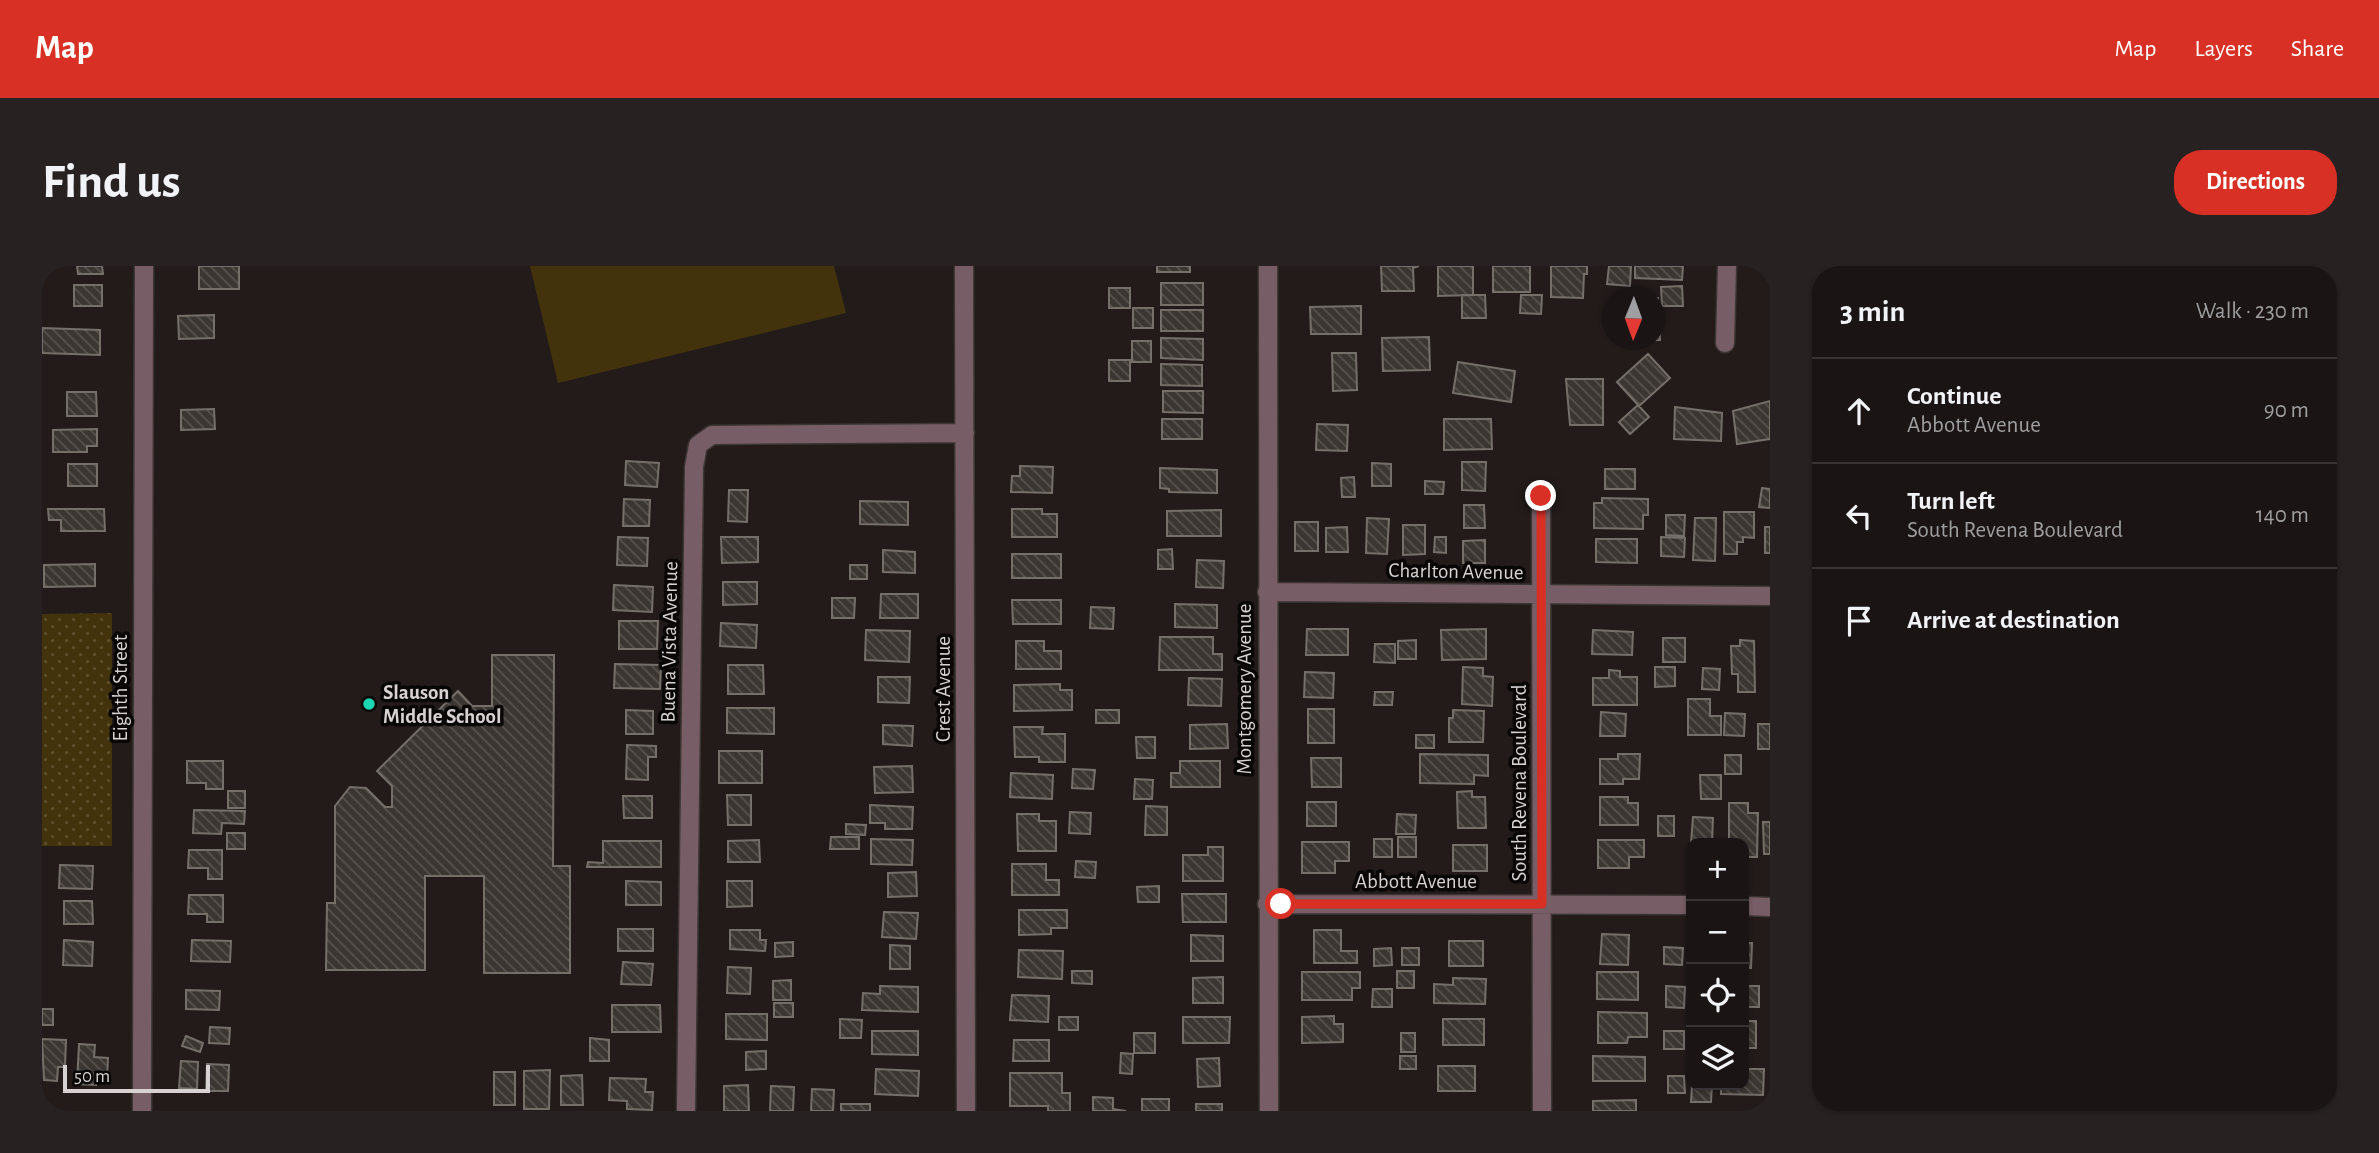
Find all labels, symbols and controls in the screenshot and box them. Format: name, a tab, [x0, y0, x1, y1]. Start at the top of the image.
text: Map	[35, 32, 94, 65]
text: Map	[2114, 37, 2156, 61]
text: Layers	[2194, 37, 2253, 61]
text: Share	[2291, 37, 2344, 61]
button: Directions	[2174, 150, 2337, 215]
text: Find us	[42, 158, 181, 207]
north arrow	[1602, 287, 1665, 350]
text: 3 min	[1840, 297, 1905, 327]
text: Walk · 230 m	[2196, 300, 2309, 323]
text: Continue	[1907, 383, 2002, 409]
icon: ahead	[1840, 392, 1878, 430]
text: 90 m	[2264, 399, 2309, 422]
text: Abbott Avenue	[1907, 414, 2041, 437]
route end	[1525, 480, 1556, 511]
text: Turn left	[1907, 488, 1995, 514]
icon: left	[1840, 497, 1878, 535]
text: 140 m	[2256, 504, 2309, 527]
text: South Revena Boulevard	[1907, 519, 2123, 542]
street label: Charlton Avenue	[1388, 560, 1524, 583]
street label: Buena Vista Avenue	[658, 561, 681, 723]
icon: arrive	[1840, 602, 1878, 640]
street label: Montgomery Avenue	[1234, 604, 1255, 774]
text: Arrive at destination	[1907, 607, 2120, 633]
street label: Eighth Street	[110, 634, 131, 741]
street label: Crest Avenue	[933, 636, 954, 742]
place label: Slauson Middle School	[383, 682, 502, 727]
street label: South Revena Boulevard	[1509, 684, 1530, 882]
marker: Slauson Middle School	[361, 696, 377, 712]
map controls	[1686, 838, 1749, 1090]
button: +	[1686, 838, 1749, 901]
street label: Abbott Avenue	[1355, 871, 1477, 892]
route start	[1265, 888, 1296, 919]
button: −	[1686, 901, 1749, 964]
button: locate	[1686, 964, 1749, 1027]
button: layers	[1686, 1027, 1749, 1090]
scale bar	[63, 1062, 210, 1094]
text: 50 m	[74, 1067, 110, 1086]

